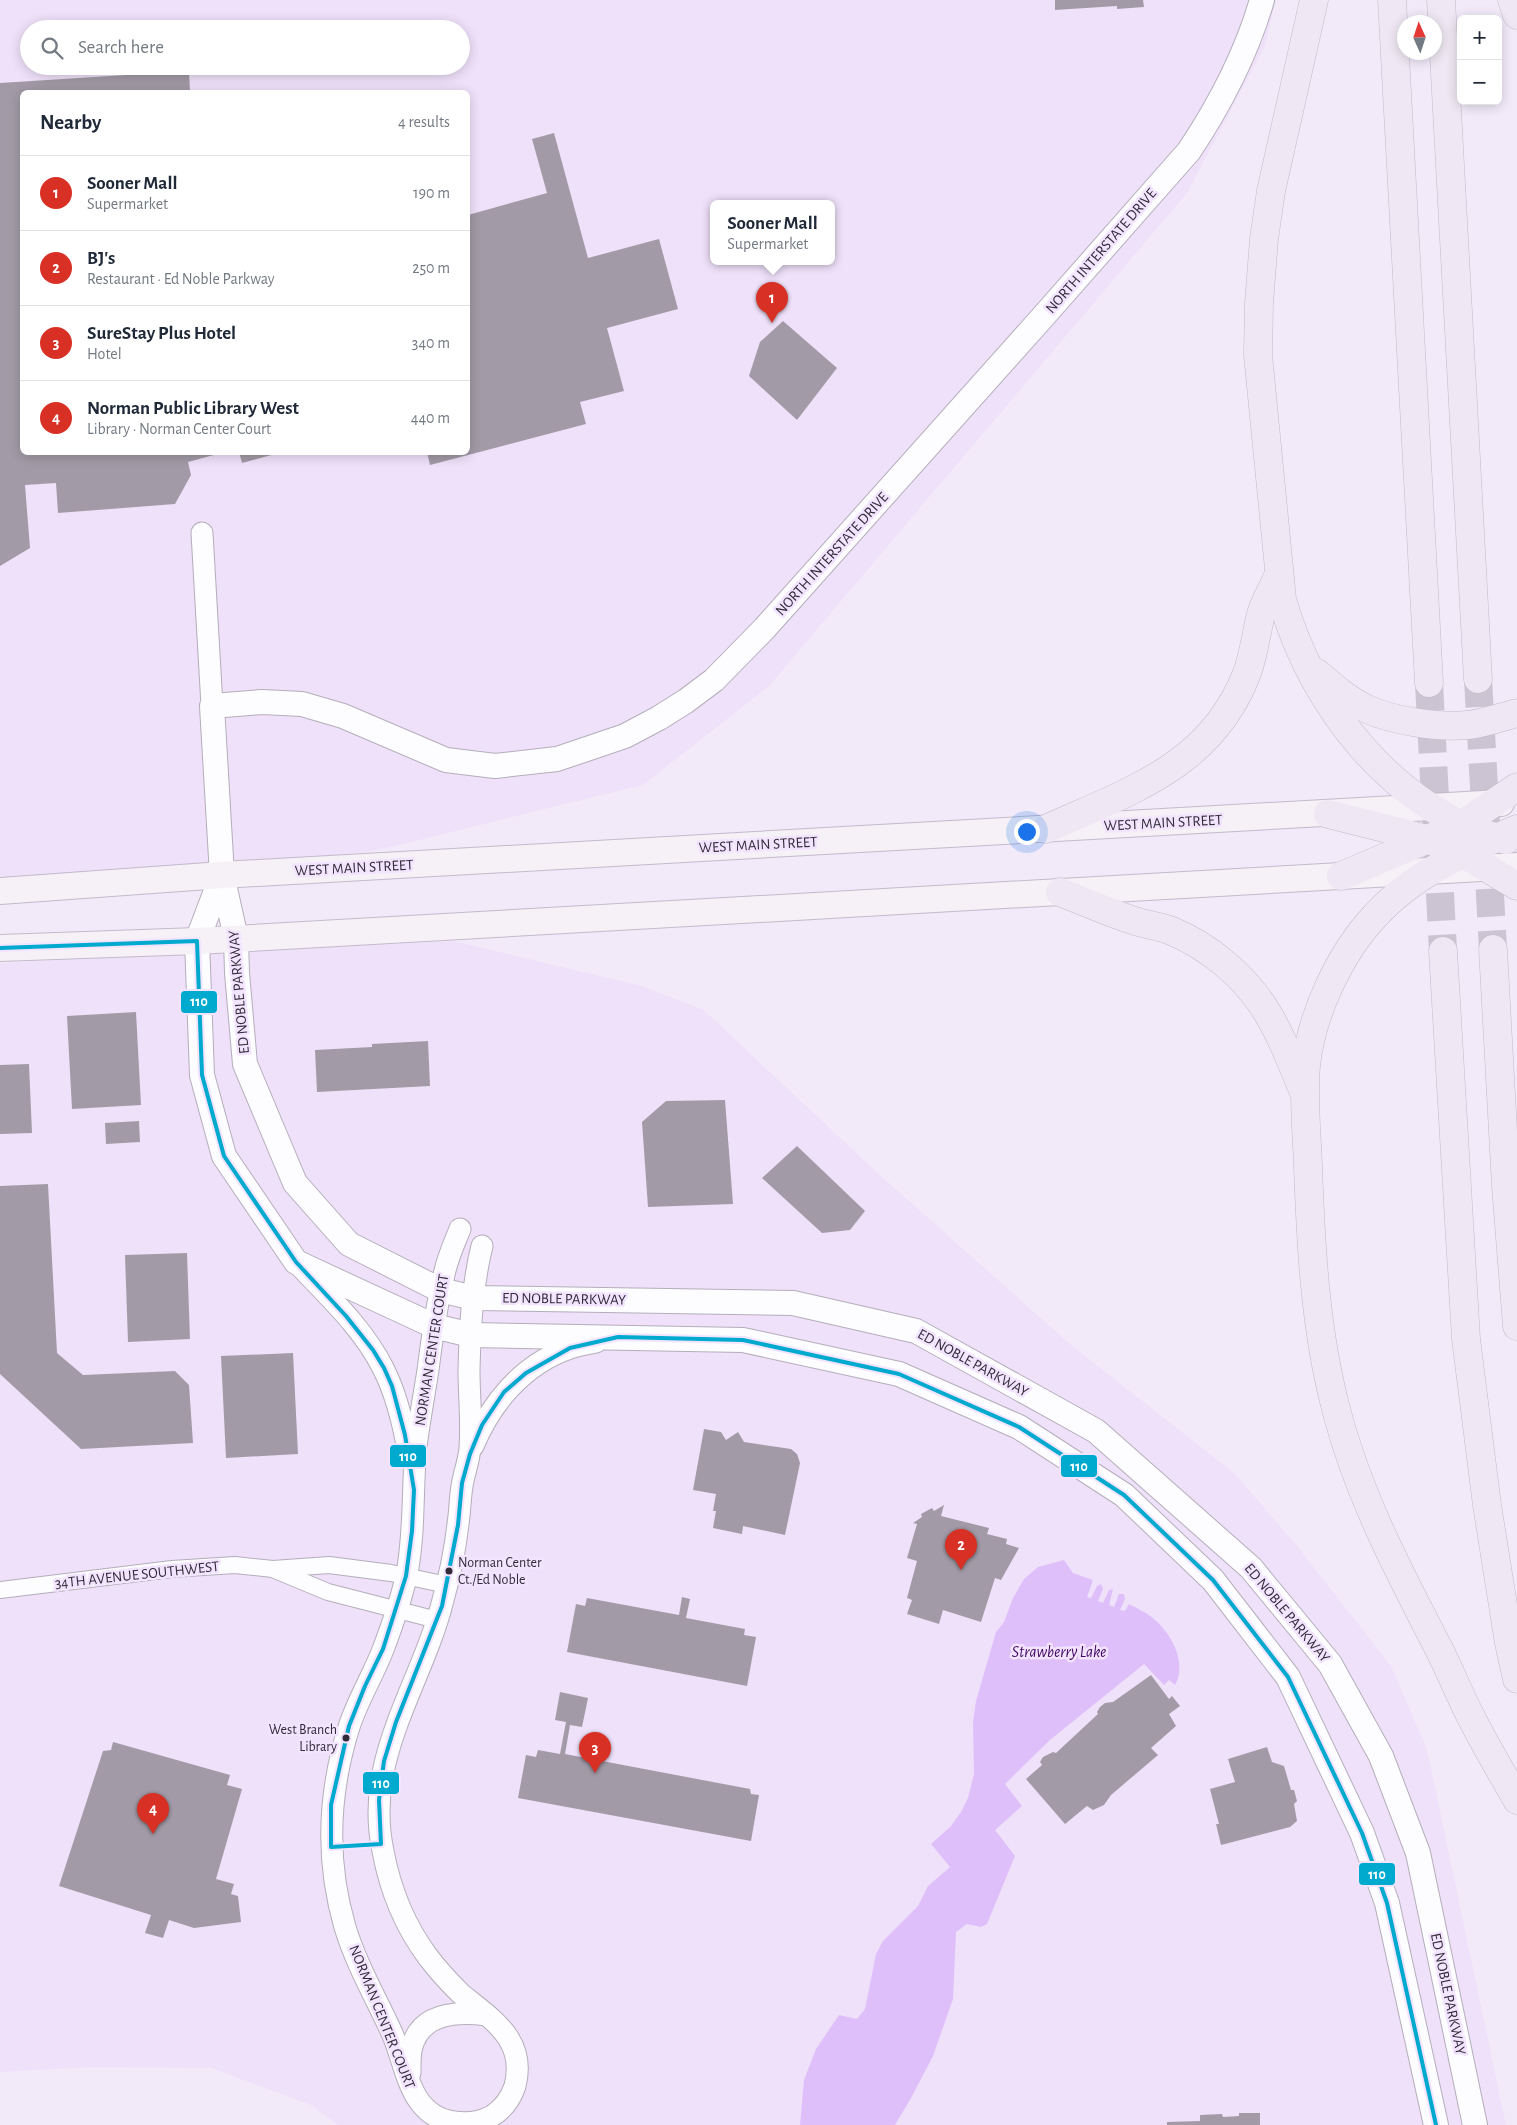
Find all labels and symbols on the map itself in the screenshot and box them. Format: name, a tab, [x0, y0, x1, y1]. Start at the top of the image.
north arrow	[1397, 15, 1442, 60]
street label: NORTH INTERSTATE DRIVE	[1043, 186, 1159, 316]
pin: 1	[756, 282, 788, 323]
street label: NORTH INTERSTATE DRIVE	[773, 490, 891, 618]
street label: WEST MAIN STREET	[1103, 812, 1223, 834]
your location	[1014, 819, 1040, 845]
street label: WEST MAIN STREET	[698, 834, 818, 856]
street label: WEST MAIN STREET	[294, 857, 414, 879]
street label: ED NOBLE PARKWAY	[226, 929, 252, 1054]
line badge: 110	[180, 990, 218, 1014]
text: 110	[190, 995, 208, 1009]
street label: NORMAN CENTER COURT	[413, 1272, 452, 1427]
street label: ED NOBLE PARKWAY	[502, 1290, 626, 1308]
street label: ED NOBLE PARKWAY	[915, 1326, 1031, 1400]
line badge: 110	[389, 1444, 427, 1468]
text: 110	[399, 1450, 417, 1464]
line badge: 110	[1060, 1454, 1098, 1478]
text: 110	[1070, 1460, 1088, 1474]
pin: 2	[945, 1529, 977, 1570]
place label: Norman Center Ct./Ed Noble	[458, 1556, 542, 1587]
street label: 34TH AVENUE SOUTHWEST	[54, 1559, 220, 1591]
street label: ED NOBLE PARKWAY	[1241, 1561, 1333, 1665]
marker: Norman Center Ct./Ed Noble	[444, 1566, 454, 1576]
water label: Strawberry Lake	[1012, 1644, 1106, 1660]
place label: West Branch Library	[269, 1723, 337, 1754]
pin: 3	[579, 1732, 611, 1773]
marker: West Branch Library	[341, 1733, 351, 1743]
line badge: 110	[362, 1771, 400, 1795]
text: 110	[372, 1777, 390, 1791]
pin: 4	[137, 1793, 169, 1834]
line badge: 110	[1358, 1862, 1396, 1886]
text: 110	[1368, 1868, 1386, 1882]
street label: ED NOBLE PARKWAY	[1428, 1932, 1468, 2056]
street label: NORMAN CENTER COURT	[346, 1943, 418, 2091]

